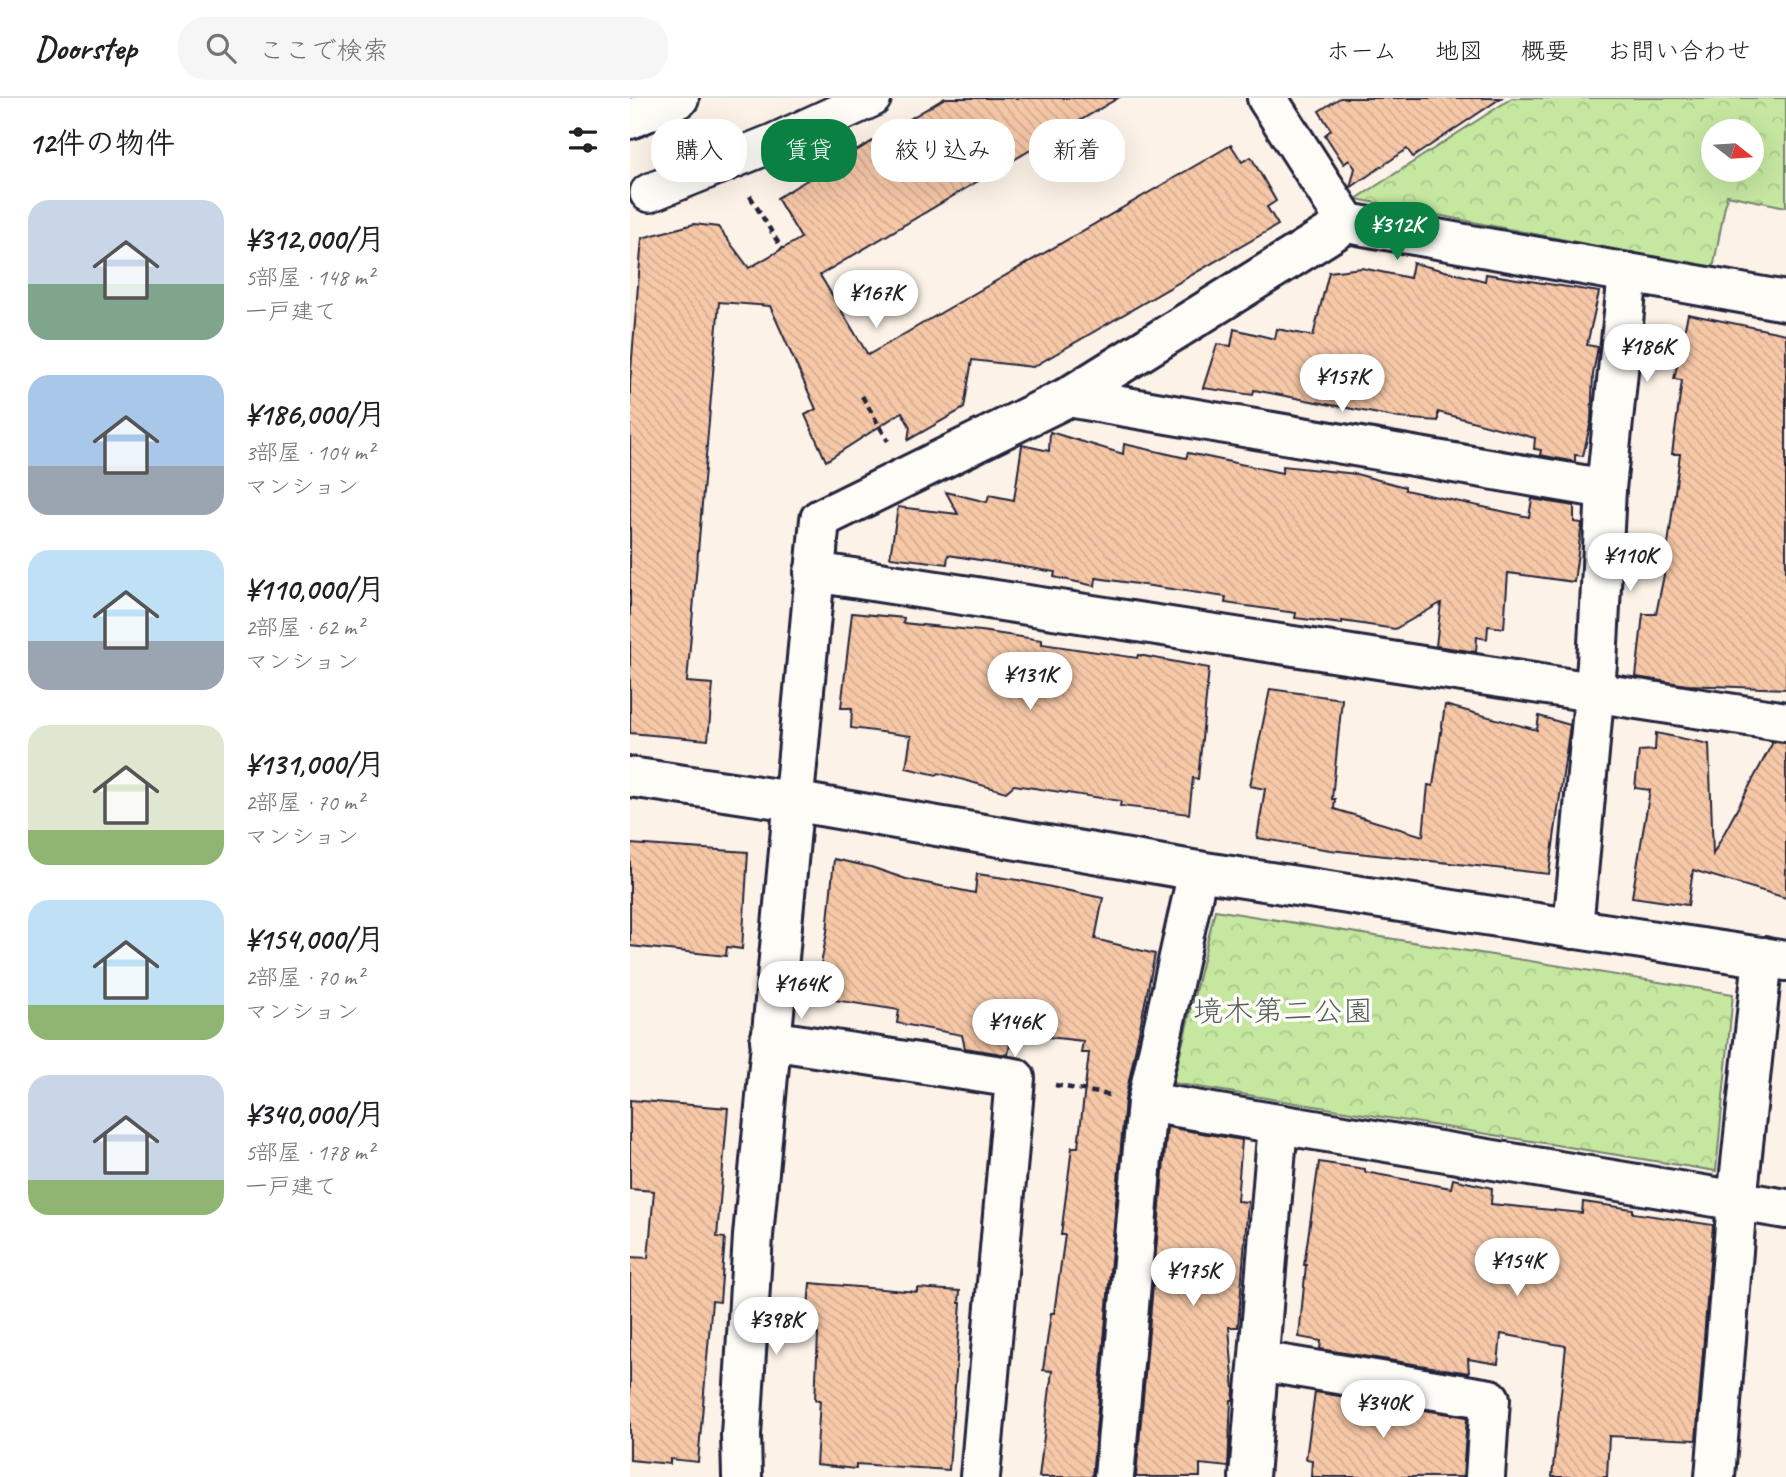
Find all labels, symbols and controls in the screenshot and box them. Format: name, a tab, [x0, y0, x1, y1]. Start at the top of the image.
search box	[178, 17, 668, 80]
text: Doorstep	[35, 27, 136, 69]
icon: search	[202, 29, 240, 67]
text: ここで検索	[258, 34, 388, 67]
text: ホーム	[1326, 36, 1397, 66]
text: 地図	[1435, 36, 1483, 66]
text: 概要	[1521, 36, 1569, 66]
text: お問い合わせ	[1607, 36, 1751, 66]
chip: 購入	[651, 119, 747, 182]
chip: 賃貸	[761, 119, 857, 182]
chip: 絞り込み	[871, 119, 1015, 182]
chip: 新着	[1029, 119, 1125, 182]
north arrow	[1701, 119, 1764, 182]
map controls	[1701, 119, 1764, 182]
icon: filters	[564, 121, 602, 159]
text: 12件の物件	[28, 124, 175, 162]
pin: ¥312K	[1348, 202, 1446, 262]
text: ¥312K	[1370, 210, 1424, 239]
text: ¥312,000/月	[245, 220, 385, 258]
icon: home	[84, 228, 168, 312]
text: 5部屋 · 148 m²	[245, 263, 374, 292]
pin: ¥167K	[827, 271, 925, 330]
text: ¥167K	[849, 278, 903, 307]
text: 一戸建て	[245, 297, 337, 326]
pin: ¥186K	[1598, 324, 1696, 384]
text: ¥186K	[1620, 332, 1674, 361]
pin: ¥157K	[1293, 354, 1391, 414]
text: ¥157K	[1316, 362, 1368, 391]
text: ¥186,000/月	[245, 395, 386, 433]
icon: home	[84, 403, 168, 487]
text: 3部屋 · 104 m²	[245, 438, 374, 467]
text: マンション	[245, 472, 359, 501]
pin: ¥110K	[1581, 533, 1679, 593]
text: ¥110K	[1603, 541, 1657, 570]
text: ¥110,000/月	[245, 570, 385, 608]
icon: home	[84, 578, 168, 662]
text: 2部屋 · 62 m²	[245, 613, 363, 642]
text: マンション	[245, 647, 359, 676]
pin: ¥131K	[981, 652, 1079, 712]
text: ¥131K	[1003, 660, 1057, 689]
text: ¥131,000/月	[245, 745, 385, 783]
icon: home	[84, 753, 168, 837]
text: 2部屋 · 70 m²	[245, 788, 363, 817]
text: マンション	[245, 822, 359, 851]
text: ¥154,000/月	[245, 920, 385, 958]
icon: home	[84, 928, 168, 1012]
pin: ¥164K	[752, 962, 850, 1021]
text: 2部屋 · 70 m²	[245, 963, 363, 992]
text: ¥164K	[774, 969, 828, 998]
park label: 境木第二公園	[1193, 992, 1373, 1030]
text: マンション	[245, 997, 359, 1026]
pin: ¥146K	[966, 1000, 1064, 1059]
text: ¥146K	[988, 1007, 1042, 1036]
text: ¥340,000/月	[245, 1095, 385, 1133]
icon: home	[84, 1103, 168, 1187]
text: 5部屋 · 178 m²	[245, 1138, 374, 1167]
text: 一戸建て	[245, 1172, 337, 1201]
pin: ¥154K	[1468, 1238, 1566, 1298]
text: ¥154K	[1491, 1246, 1543, 1275]
pin: ¥175K	[1144, 1248, 1242, 1308]
text: ¥175K	[1167, 1256, 1219, 1285]
pin: ¥398K	[727, 1298, 825, 1357]
text: ¥398K	[750, 1305, 802, 1334]
pin: ¥340K	[1334, 1380, 1432, 1440]
text: ¥340K	[1356, 1388, 1410, 1417]

